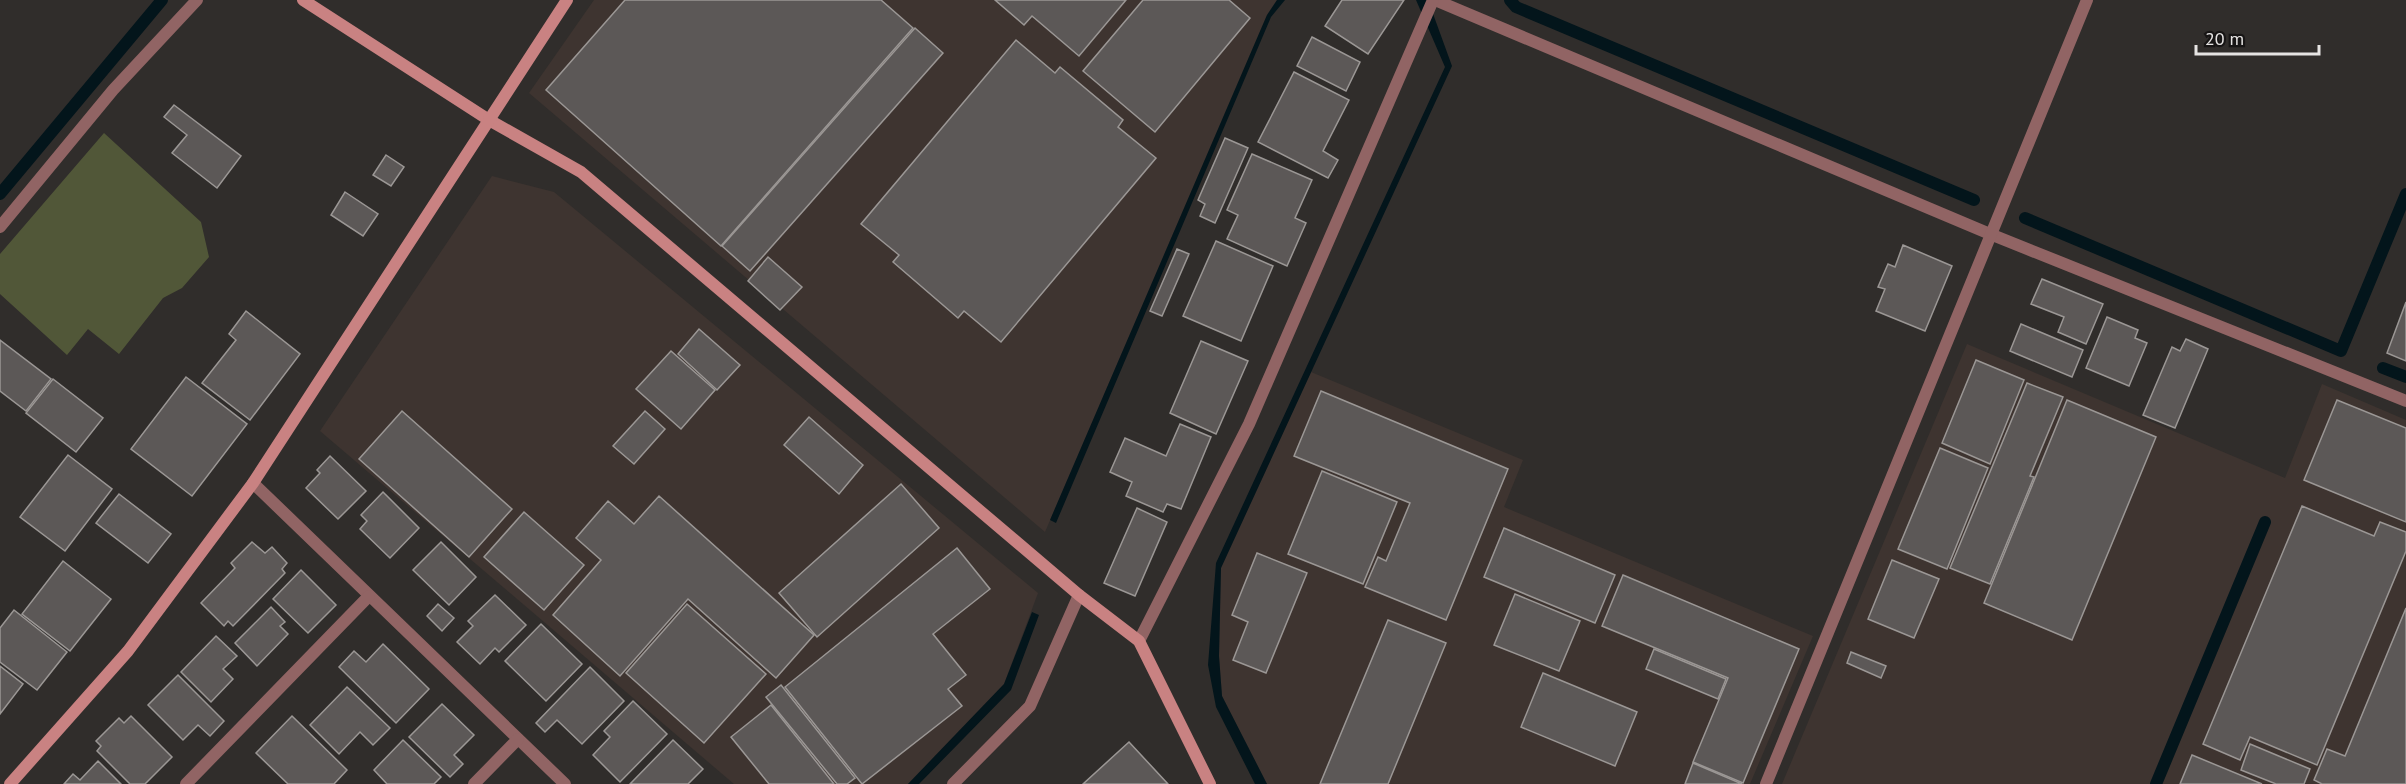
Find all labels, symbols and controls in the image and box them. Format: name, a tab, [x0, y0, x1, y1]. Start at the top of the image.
scale bar	[2196, 18, 2319, 56]
text: 20 m	[2205, 27, 2244, 50]

